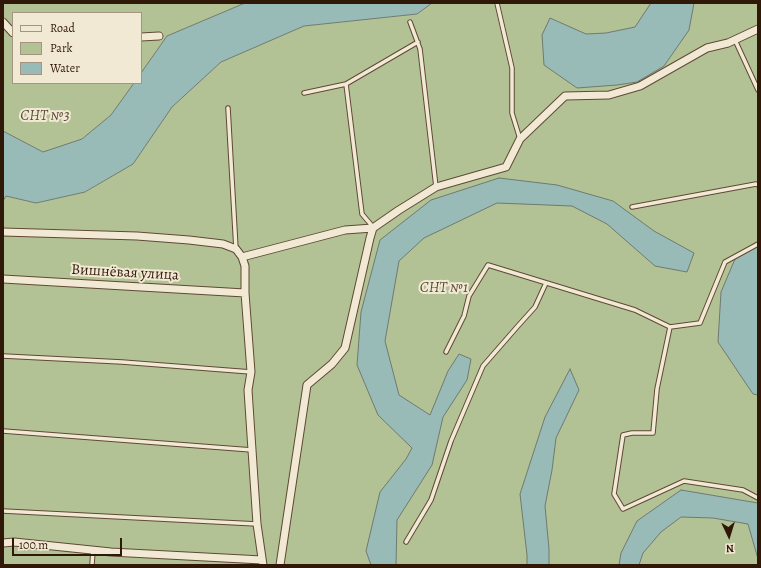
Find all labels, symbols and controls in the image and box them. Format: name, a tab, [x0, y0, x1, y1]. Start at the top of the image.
legend	[12, 12, 142, 84]
text: Road	[50, 20, 75, 36]
text: Park	[50, 40, 73, 56]
text: Water	[50, 60, 80, 76]
park label: СНТ №3	[20, 107, 70, 125]
street label: Вишнёвая улица	[71, 261, 179, 285]
park label: СНТ №1	[420, 279, 468, 297]
north arrow	[709, 516, 749, 556]
scale bar	[14, 530, 124, 556]
text: 100 m	[19, 537, 48, 553]
text: N	[725, 541, 734, 556]

